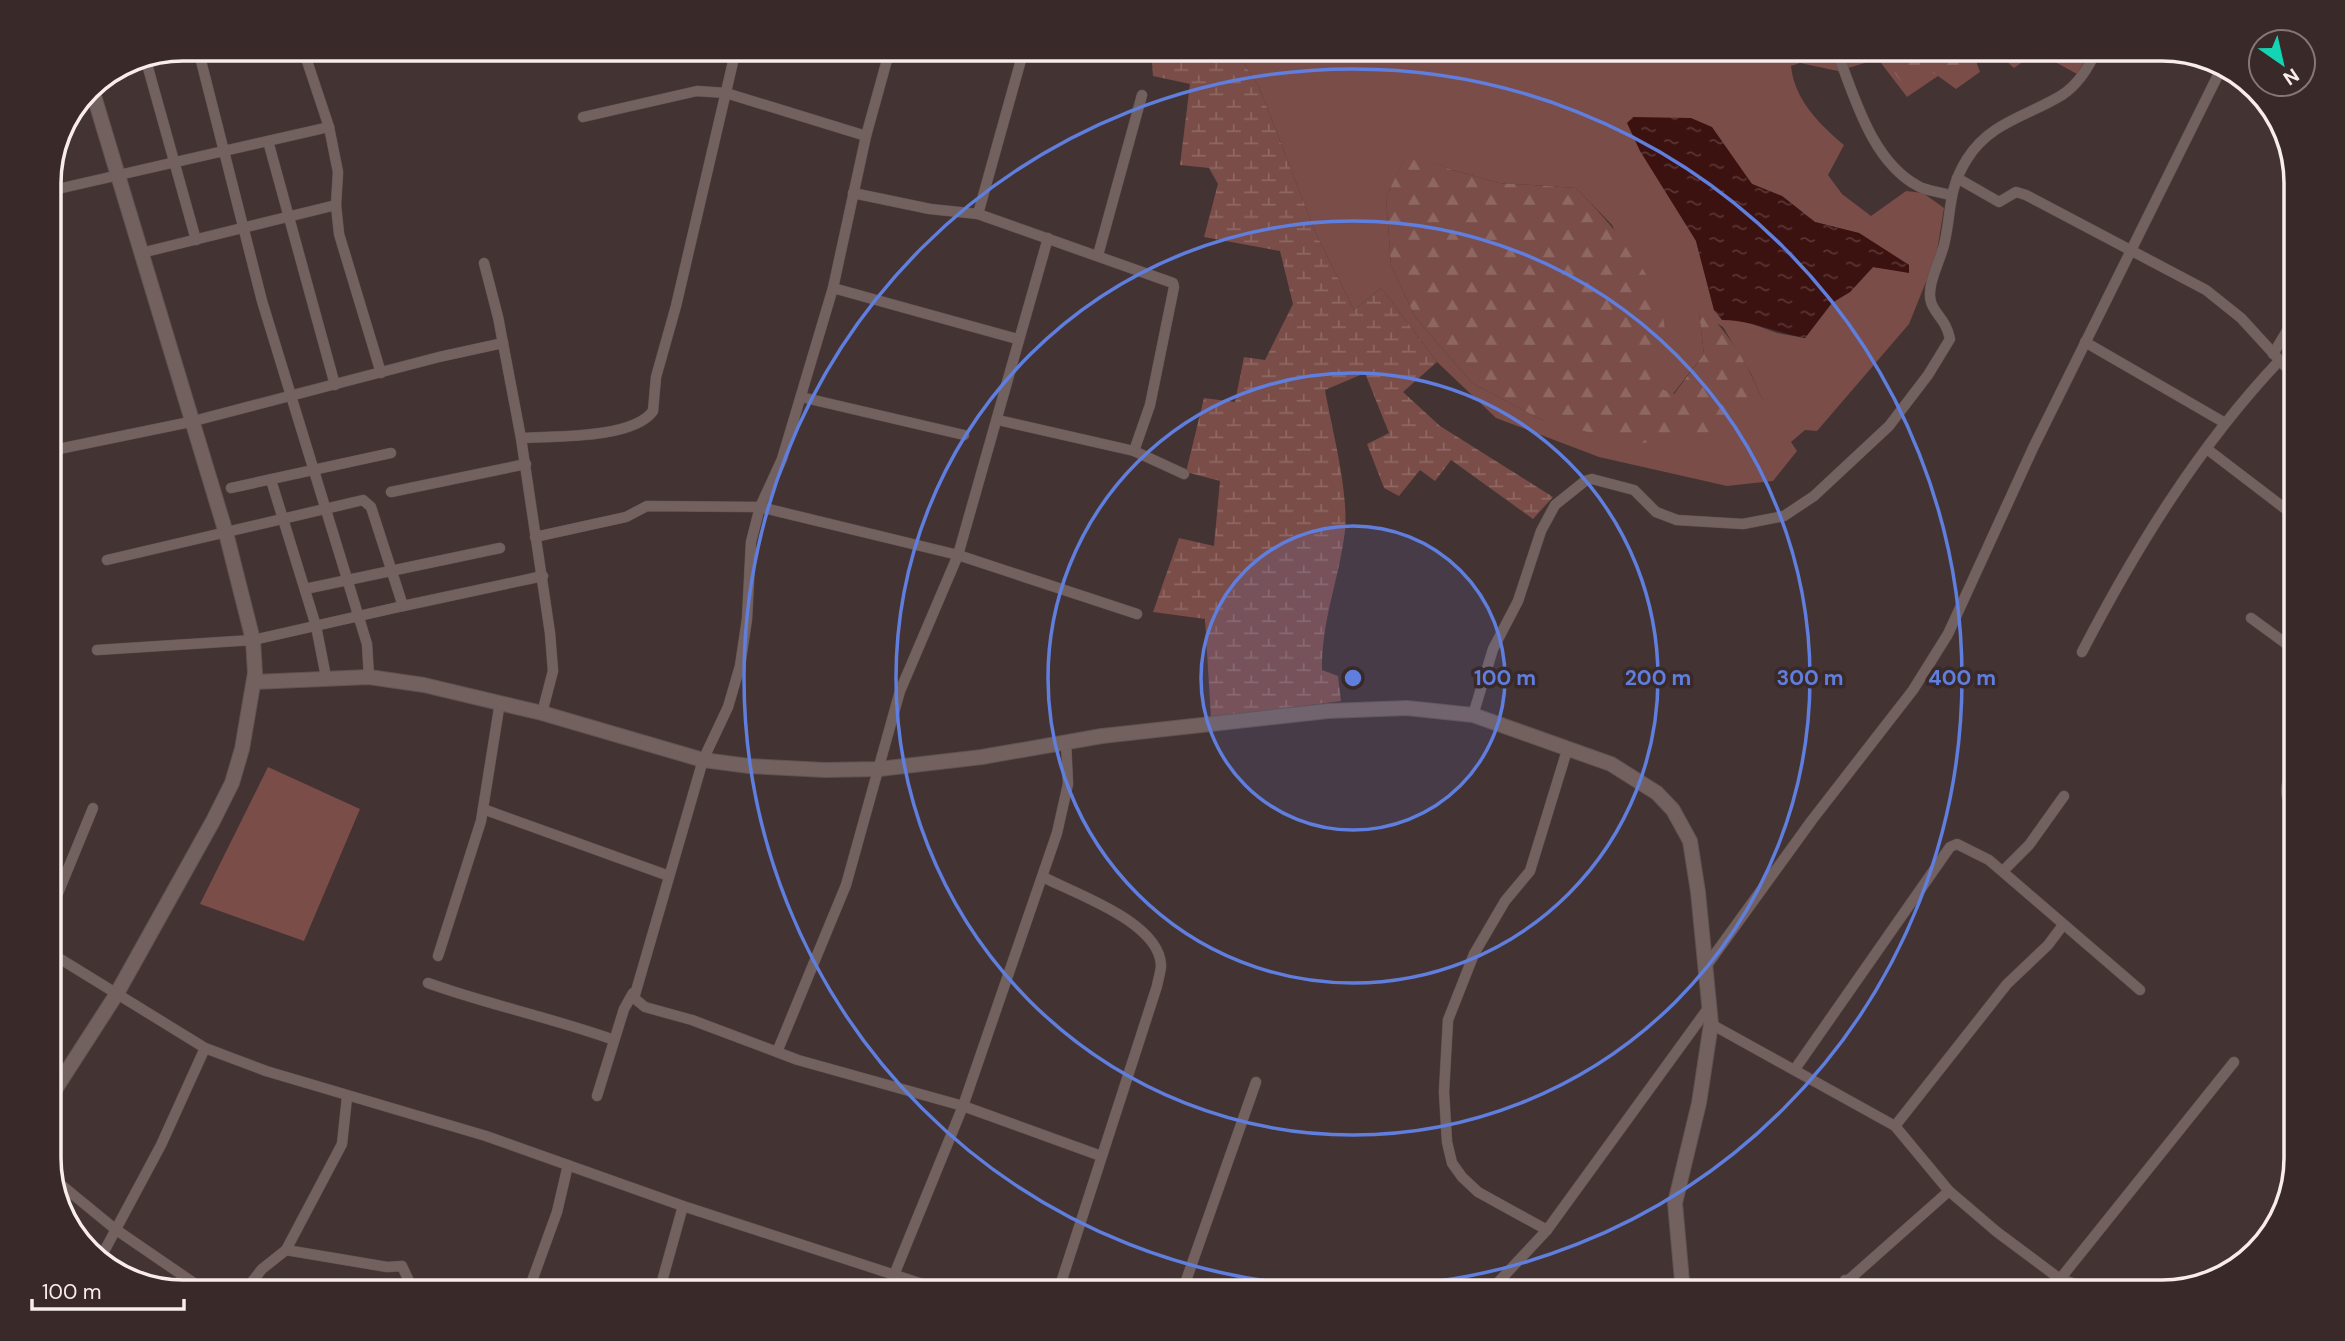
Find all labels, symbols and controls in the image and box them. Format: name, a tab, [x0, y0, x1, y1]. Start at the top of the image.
north arrow	[2247, 28, 2317, 98]
text: N	[2278, 62, 2304, 91]
text: 100 m	[1474, 664, 1536, 692]
text: 200 m	[1625, 664, 1691, 692]
text: 300 m	[1777, 664, 1843, 692]
text: 400 m	[1928, 664, 1996, 692]
centre of rings	[1341, 666, 1365, 690]
scale bar	[32, 1268, 184, 1312]
text: 100 m	[42, 1278, 102, 1306]

